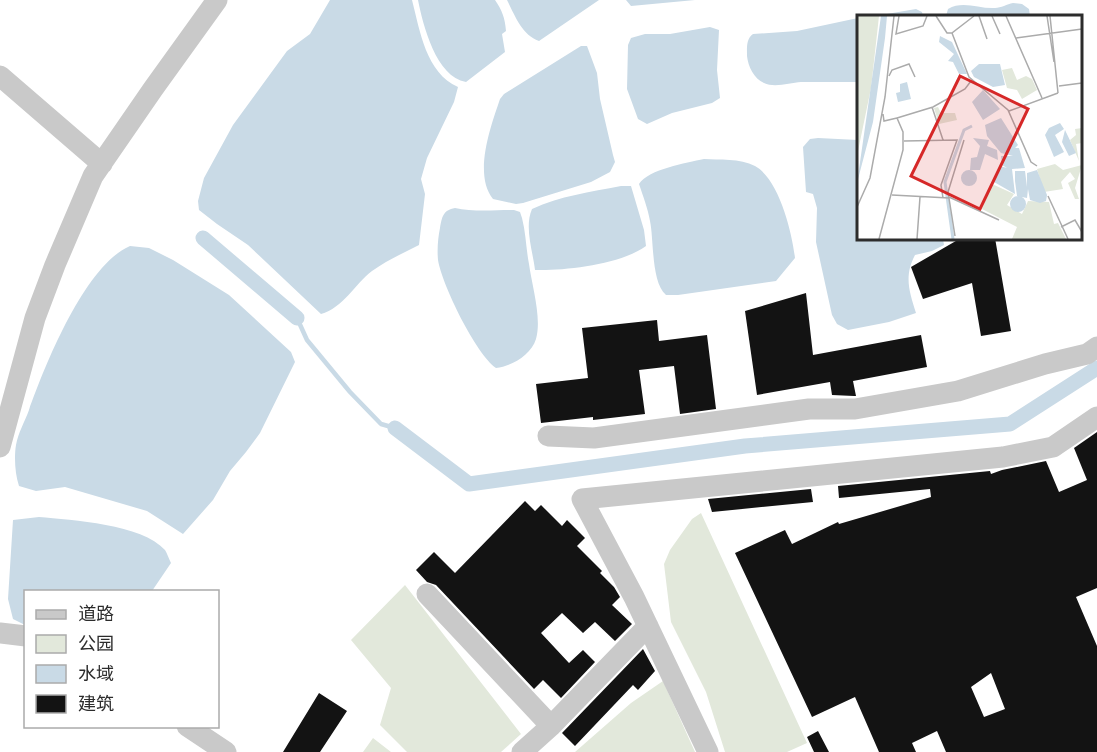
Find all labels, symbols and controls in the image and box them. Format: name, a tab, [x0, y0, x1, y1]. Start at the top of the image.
inset map	[857, 15, 1082, 240]
legend	[24, 590, 219, 728]
text: 道路	[78, 603, 114, 624]
text: 公园	[78, 633, 114, 654]
text: 水域	[78, 663, 114, 684]
text: 建筑	[78, 693, 114, 714]

